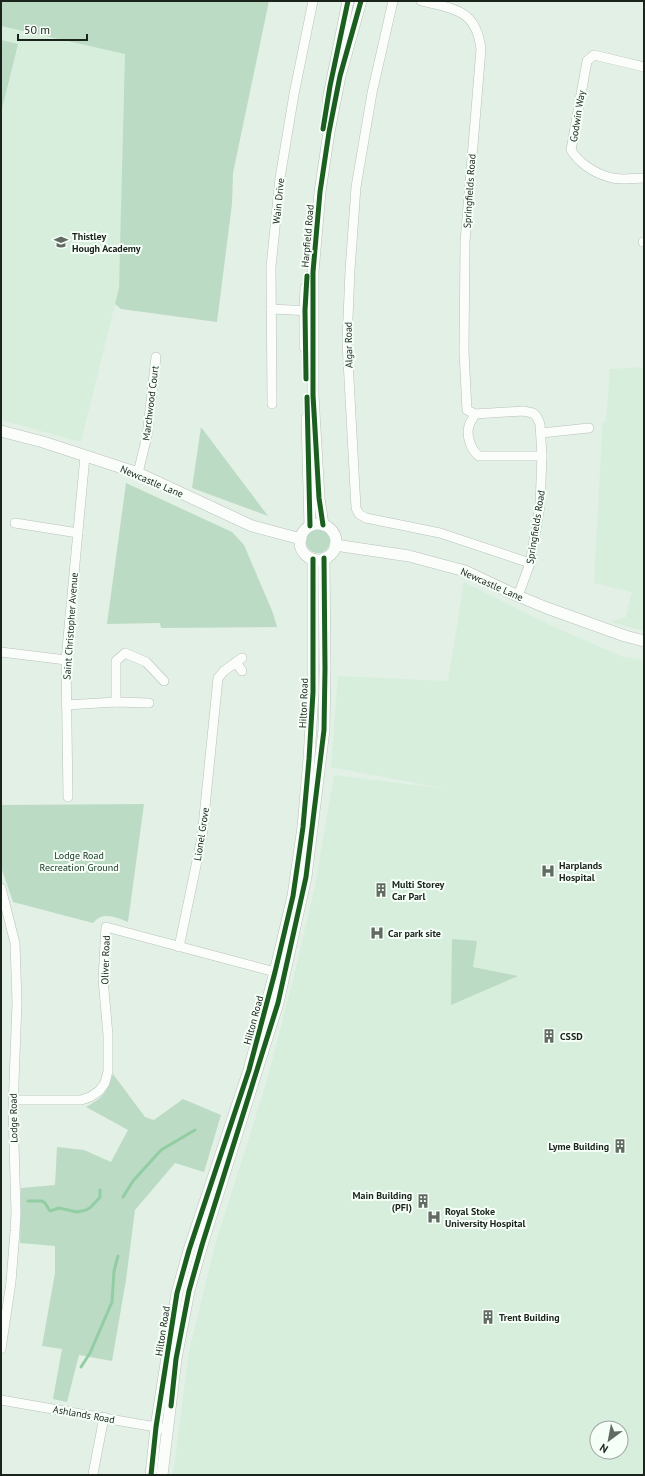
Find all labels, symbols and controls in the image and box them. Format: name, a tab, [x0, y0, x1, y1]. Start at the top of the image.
scale bar	[18, 16, 87, 42]
text: 50 m	[24, 22, 50, 37]
street label: Godwin Way	[567, 89, 588, 143]
street label: Springfields Road	[460, 153, 479, 229]
street label: Wain Drive	[270, 177, 287, 225]
street label: Harpfield Road	[298, 204, 317, 268]
place label: Thistley Hough Academy	[72, 230, 141, 255]
school or university icon: Thistley Hough Academy	[53, 234, 69, 250]
street label: Algar Road	[342, 322, 355, 368]
street label: Marchwood Court	[139, 364, 162, 441]
street label: Newcastle Lane	[118, 462, 185, 501]
street label: Springfields Road	[523, 489, 548, 565]
street label: Newcastle Lane	[458, 565, 525, 604]
street label: Saint Christopher Avenue	[60, 572, 81, 680]
street label: Hilton Road	[296, 678, 311, 728]
street label: Lionel Grove	[191, 806, 212, 862]
park label: Lodge Road Recreation Ground	[39, 849, 119, 874]
place label: Harplands Hospital	[559, 859, 602, 884]
hospital icon: Harplands Hospital	[540, 863, 556, 879]
place label: Multi Storey Car Parl	[392, 878, 445, 903]
building icon: Multi Storey Car Parl	[373, 882, 389, 898]
hospital icon: Car park site	[369, 925, 385, 941]
place label: Car park site	[388, 927, 441, 940]
street label: Oliver Road	[98, 935, 113, 985]
street label: Hilton Road	[241, 994, 266, 1046]
building icon: CSSD	[541, 1028, 557, 1044]
place label: CSSD	[560, 1030, 583, 1043]
street label: Lodge Road	[7, 1093, 20, 1143]
building icon: Lyme Building	[612, 1138, 628, 1154]
place label: Lyme Building	[548, 1140, 609, 1153]
place label: Main Building (PFI)	[353, 1189, 412, 1214]
building icon: Main Building (PFI)	[415, 1193, 431, 1209]
place label: Royal Stoke University Hospital	[445, 1205, 525, 1230]
hospital icon: Royal Stoke University Hospital	[426, 1209, 442, 1225]
street label: Hilton Road	[152, 1305, 173, 1357]
building icon: Trent Building	[480, 1309, 496, 1325]
place label: Trent Building	[499, 1311, 560, 1324]
street label: Ashlands Road	[52, 1403, 116, 1426]
north arrow	[589, 1420, 629, 1460]
text: N	[597, 1441, 610, 1456]

